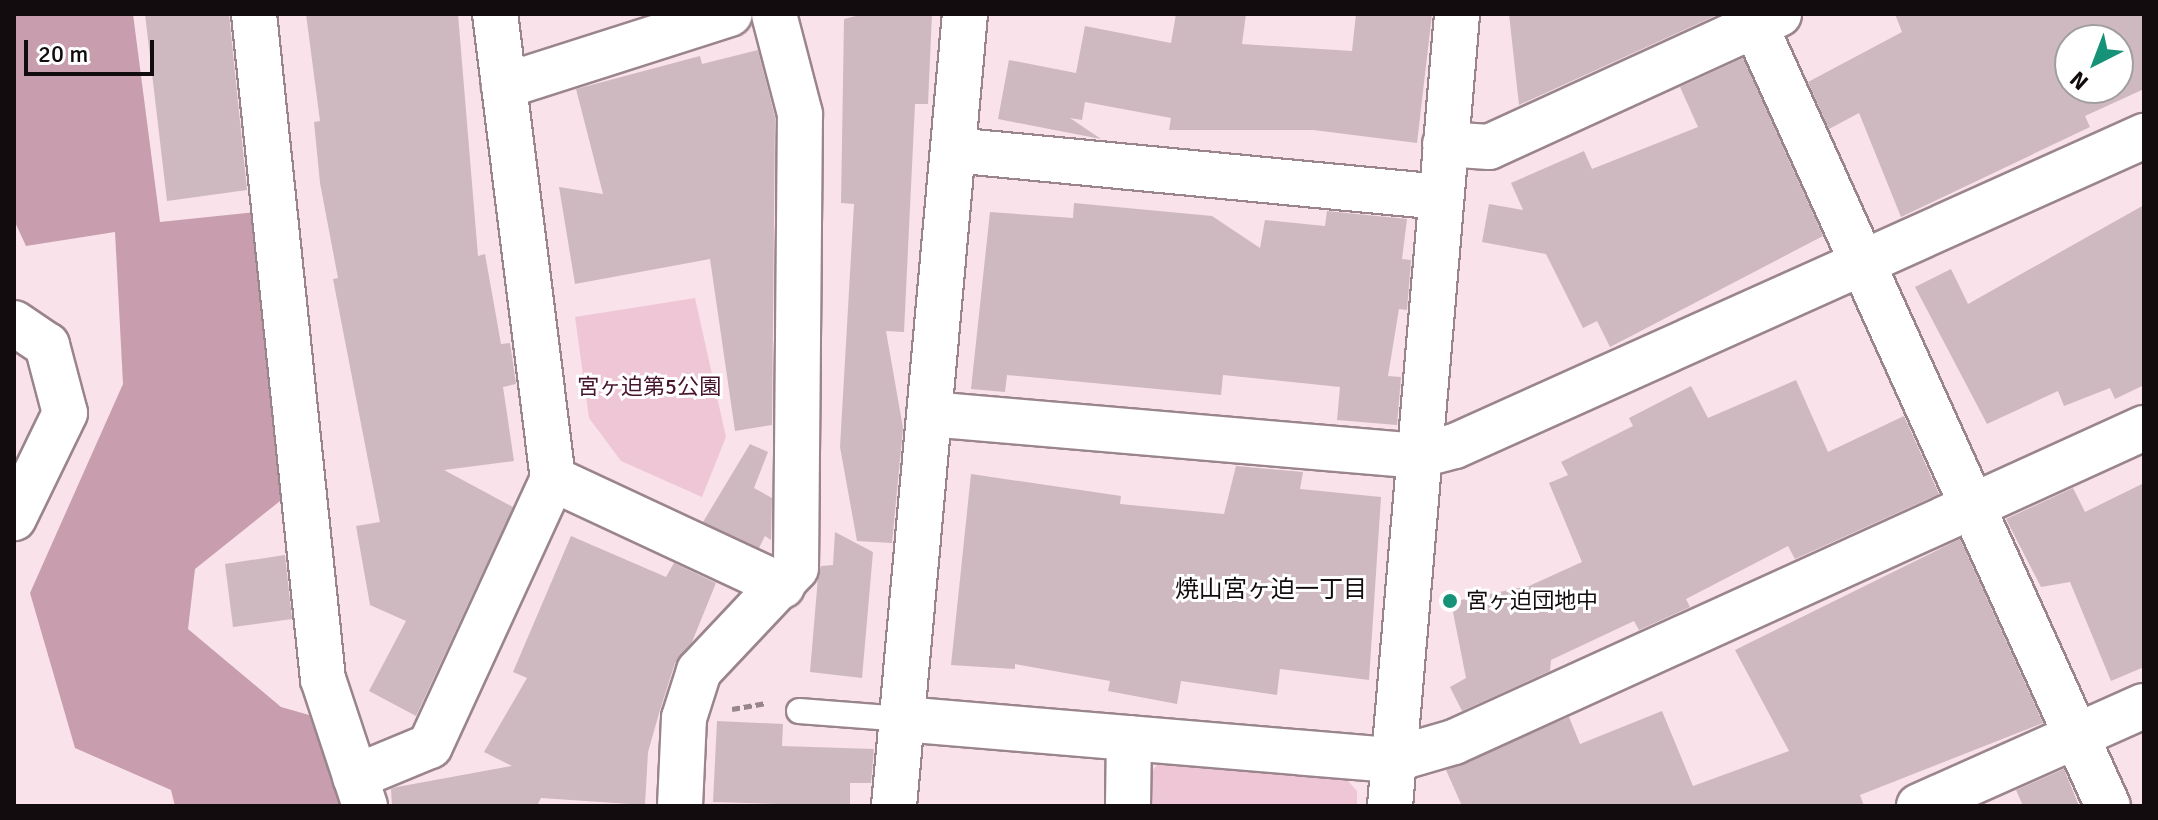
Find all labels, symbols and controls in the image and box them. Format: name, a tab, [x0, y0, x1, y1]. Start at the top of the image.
scale bar	[28, 24, 158, 74]
north arrow	[2054, 24, 2134, 104]
text: 20 m	[38, 39, 88, 69]
text: N	[2064, 66, 2094, 96]
park label: 宮ヶ迫第5公園	[577, 374, 721, 400]
district label: 焼山宮ヶ迫一丁目	[1175, 576, 1367, 604]
place label: 宮ヶ迫団地中	[1466, 588, 1598, 614]
marker: 宮ヶ迫団地中	[1441, 592, 1459, 610]

